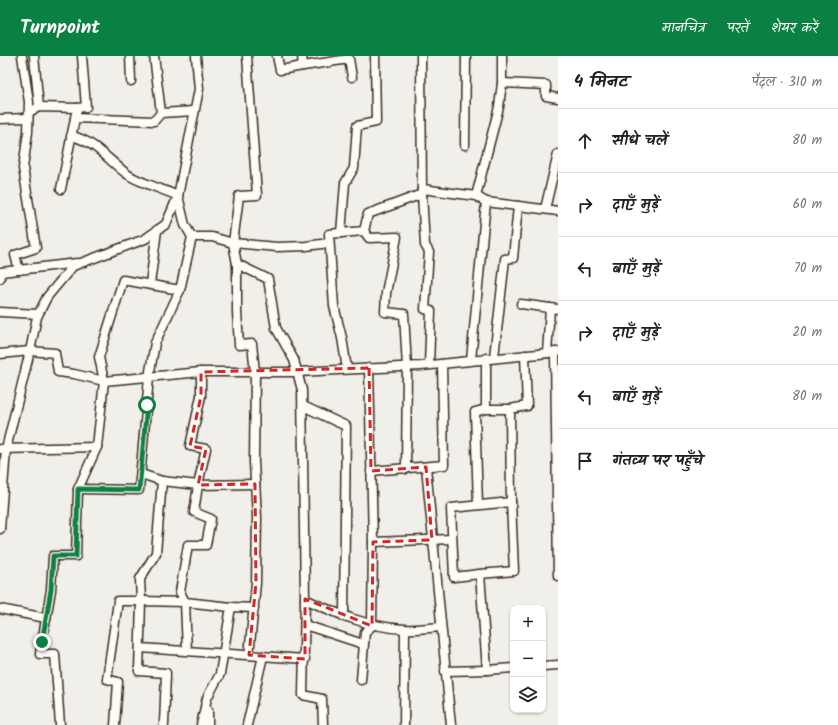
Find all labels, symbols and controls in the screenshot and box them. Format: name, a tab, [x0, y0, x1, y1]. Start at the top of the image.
text: Turnpoint	[20, 13, 100, 43]
text: मानचित्र	[662, 17, 705, 39]
text: परतें	[727, 17, 749, 39]
text: शेयर करें	[771, 17, 818, 39]
text: 4 मिनट	[574, 69, 628, 96]
text: पैदल · 310 m	[752, 72, 822, 93]
text: सीधे चलें	[612, 129, 667, 153]
icon: ahead	[574, 130, 596, 152]
text: 80 m	[792, 130, 822, 151]
text: दाएँ मुड़ें	[612, 193, 659, 217]
icon: right	[574, 194, 596, 216]
text: 60 m	[793, 194, 822, 215]
text: बाएँ मुड़ें	[612, 257, 660, 281]
icon: left	[574, 258, 596, 280]
text: 70 m	[794, 258, 822, 279]
text: दाएँ मुड़ें	[612, 321, 659, 345]
icon: right	[574, 322, 596, 344]
text: 20 m	[792, 322, 822, 343]
text: बाएँ मुड़ें	[612, 385, 660, 409]
icon: left	[574, 386, 596, 408]
text: 80 m	[792, 386, 822, 407]
route start	[138, 396, 156, 414]
text: गंतव्य पर पहुँचे	[612, 449, 703, 473]
icon: arrive	[574, 450, 596, 472]
map controls	[510, 605, 546, 713]
button: +	[510, 605, 546, 641]
route end	[33, 633, 51, 651]
button: −	[510, 641, 546, 677]
button: layers	[510, 677, 546, 713]

